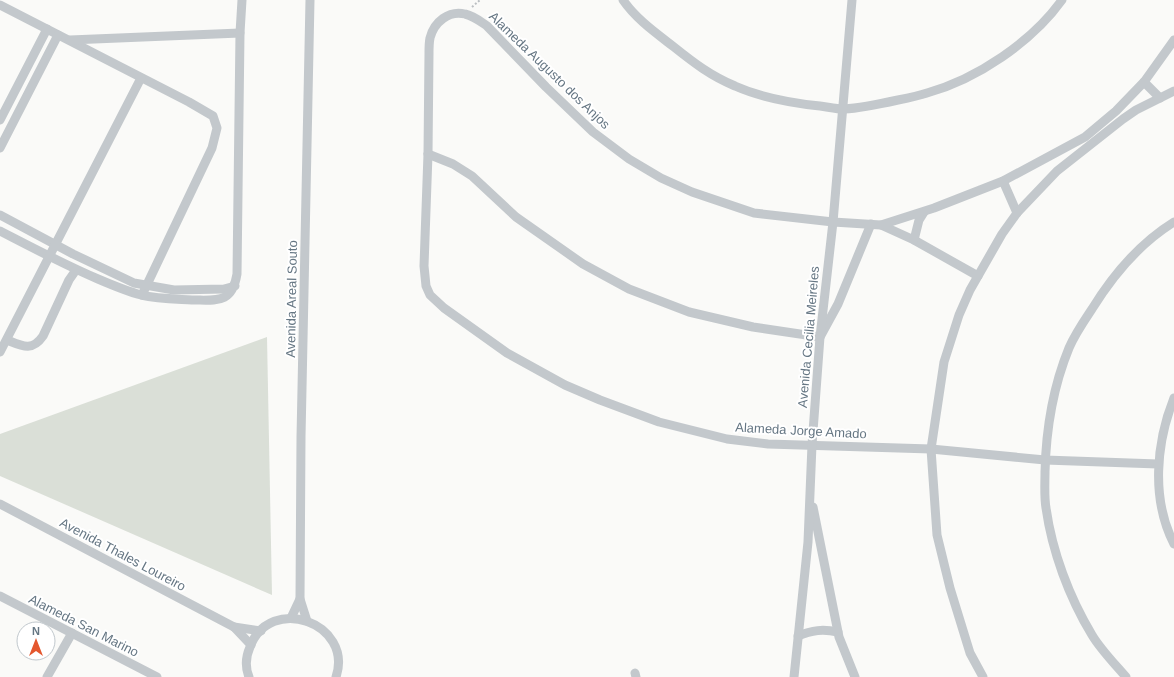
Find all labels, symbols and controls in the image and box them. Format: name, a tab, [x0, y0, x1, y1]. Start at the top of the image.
street label: Alameda Augusto dos Anjos	[486, 9, 613, 132]
street label: Avenida Areal Souto	[283, 240, 300, 358]
street label: Avenida Cecilia Meireles	[795, 265, 822, 408]
street label: Alameda Jorge Amado	[735, 420, 867, 441]
street label: Avenida Thales Loureiro	[57, 515, 188, 594]
street label: Alameda San Marino	[26, 591, 141, 660]
north arrow	[16, 621, 56, 661]
text: N	[32, 625, 40, 637]

